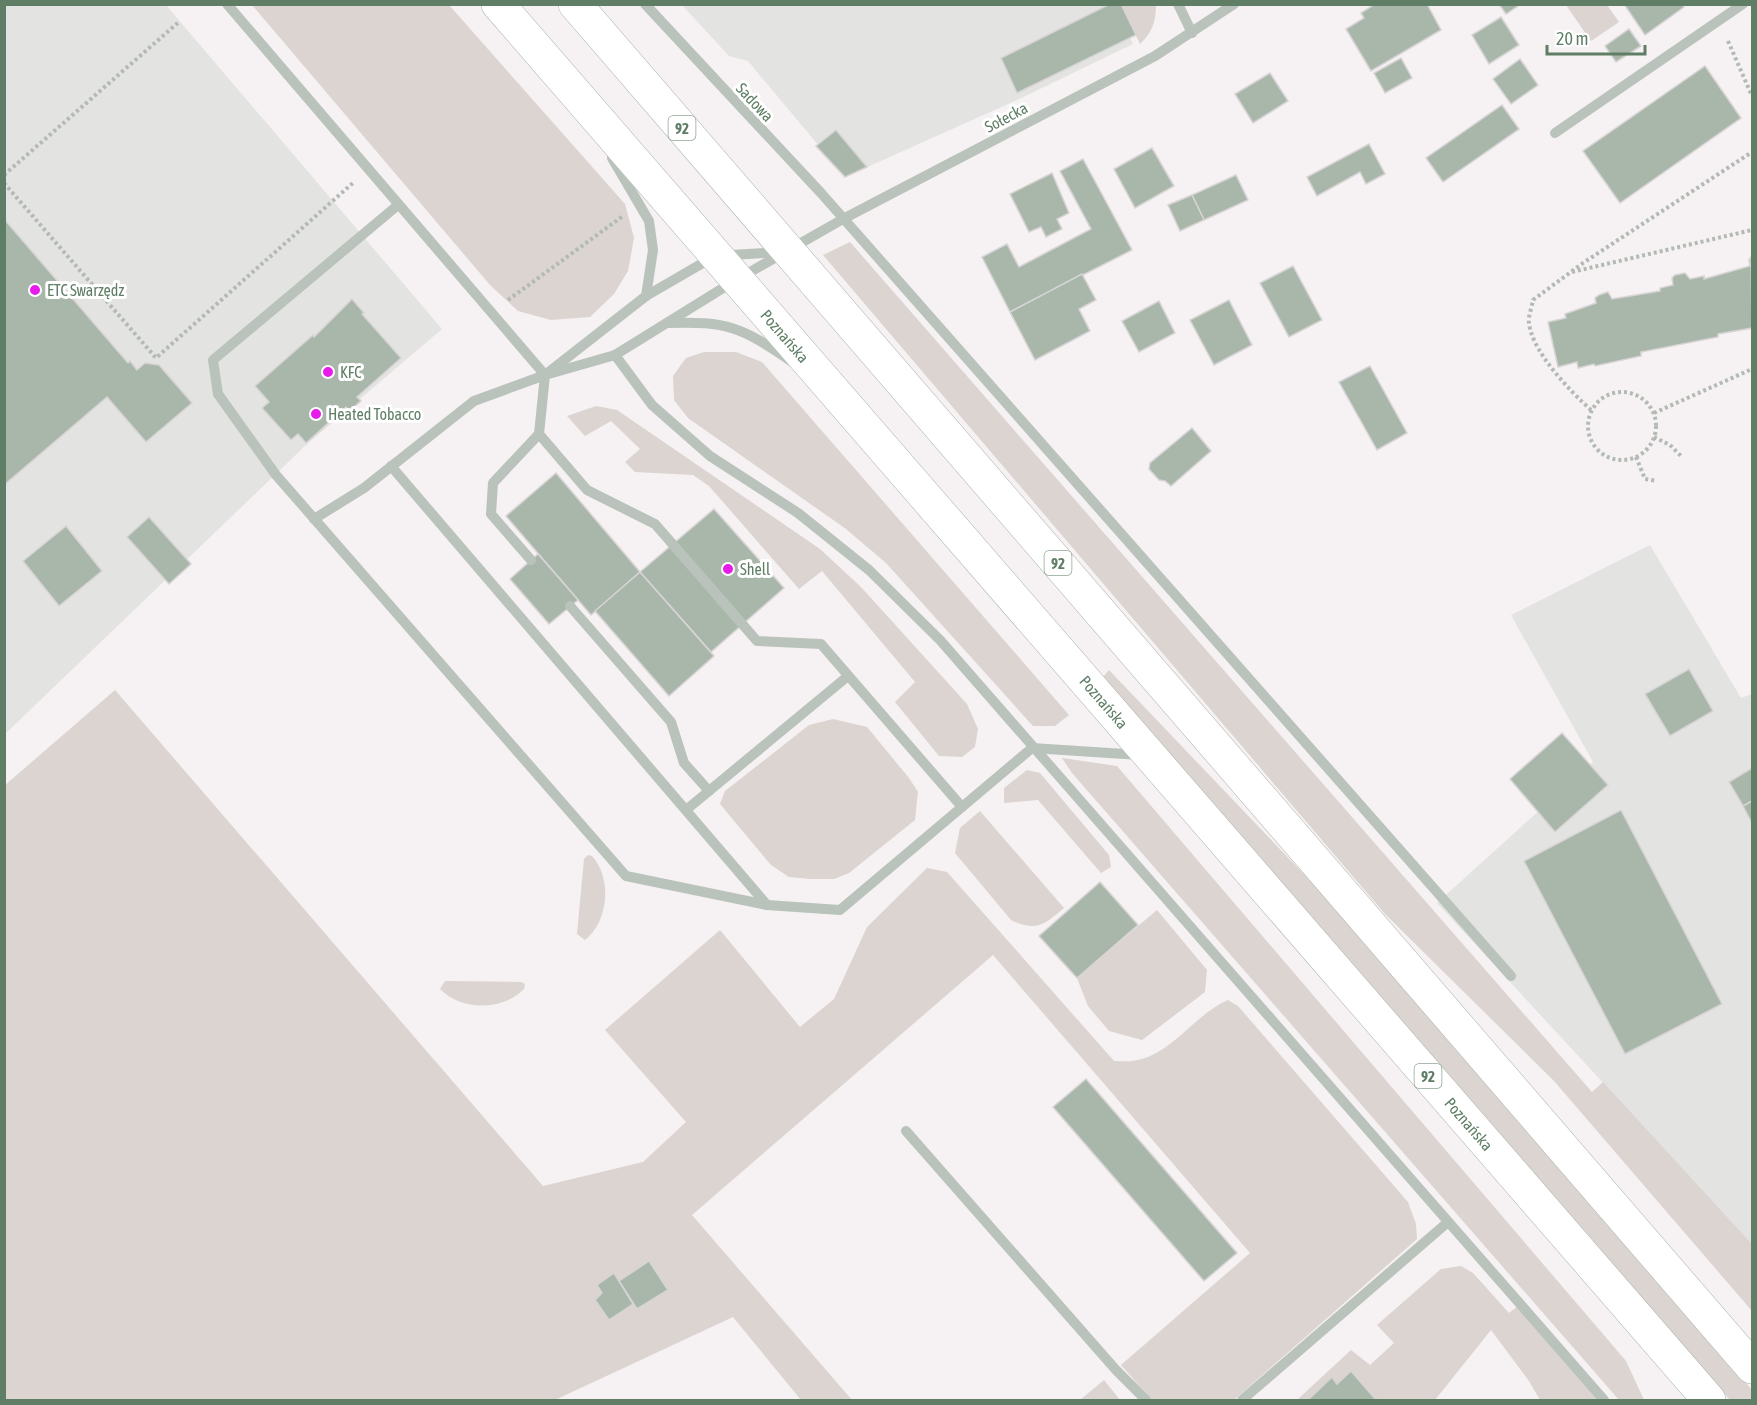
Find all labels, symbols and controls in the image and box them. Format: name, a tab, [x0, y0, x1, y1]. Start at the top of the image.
scale bar	[1547, 18, 1644, 56]
text: 20 m	[1556, 28, 1588, 49]
street label: Sadowa	[733, 79, 777, 125]
street label: Sołecka	[982, 98, 1030, 136]
road number: 92	[668, 116, 696, 140]
place label: ETC Swarzędz	[47, 281, 124, 300]
marker: ETC Swarzędz	[28, 283, 42, 297]
street label: Poznańska	[757, 306, 813, 366]
place label: KFC	[340, 363, 362, 381]
marker: KFC	[321, 365, 335, 379]
place label: Heated Tobacco	[328, 405, 421, 423]
marker: Heated Tobacco	[309, 407, 323, 421]
road number: 92	[1044, 551, 1072, 575]
place label: Shell	[740, 560, 771, 578]
marker: Shell	[721, 562, 735, 576]
street label: Poznańska	[1076, 672, 1132, 732]
road number: 92	[1414, 1064, 1442, 1088]
street label: Poznańska	[1441, 1094, 1497, 1154]

